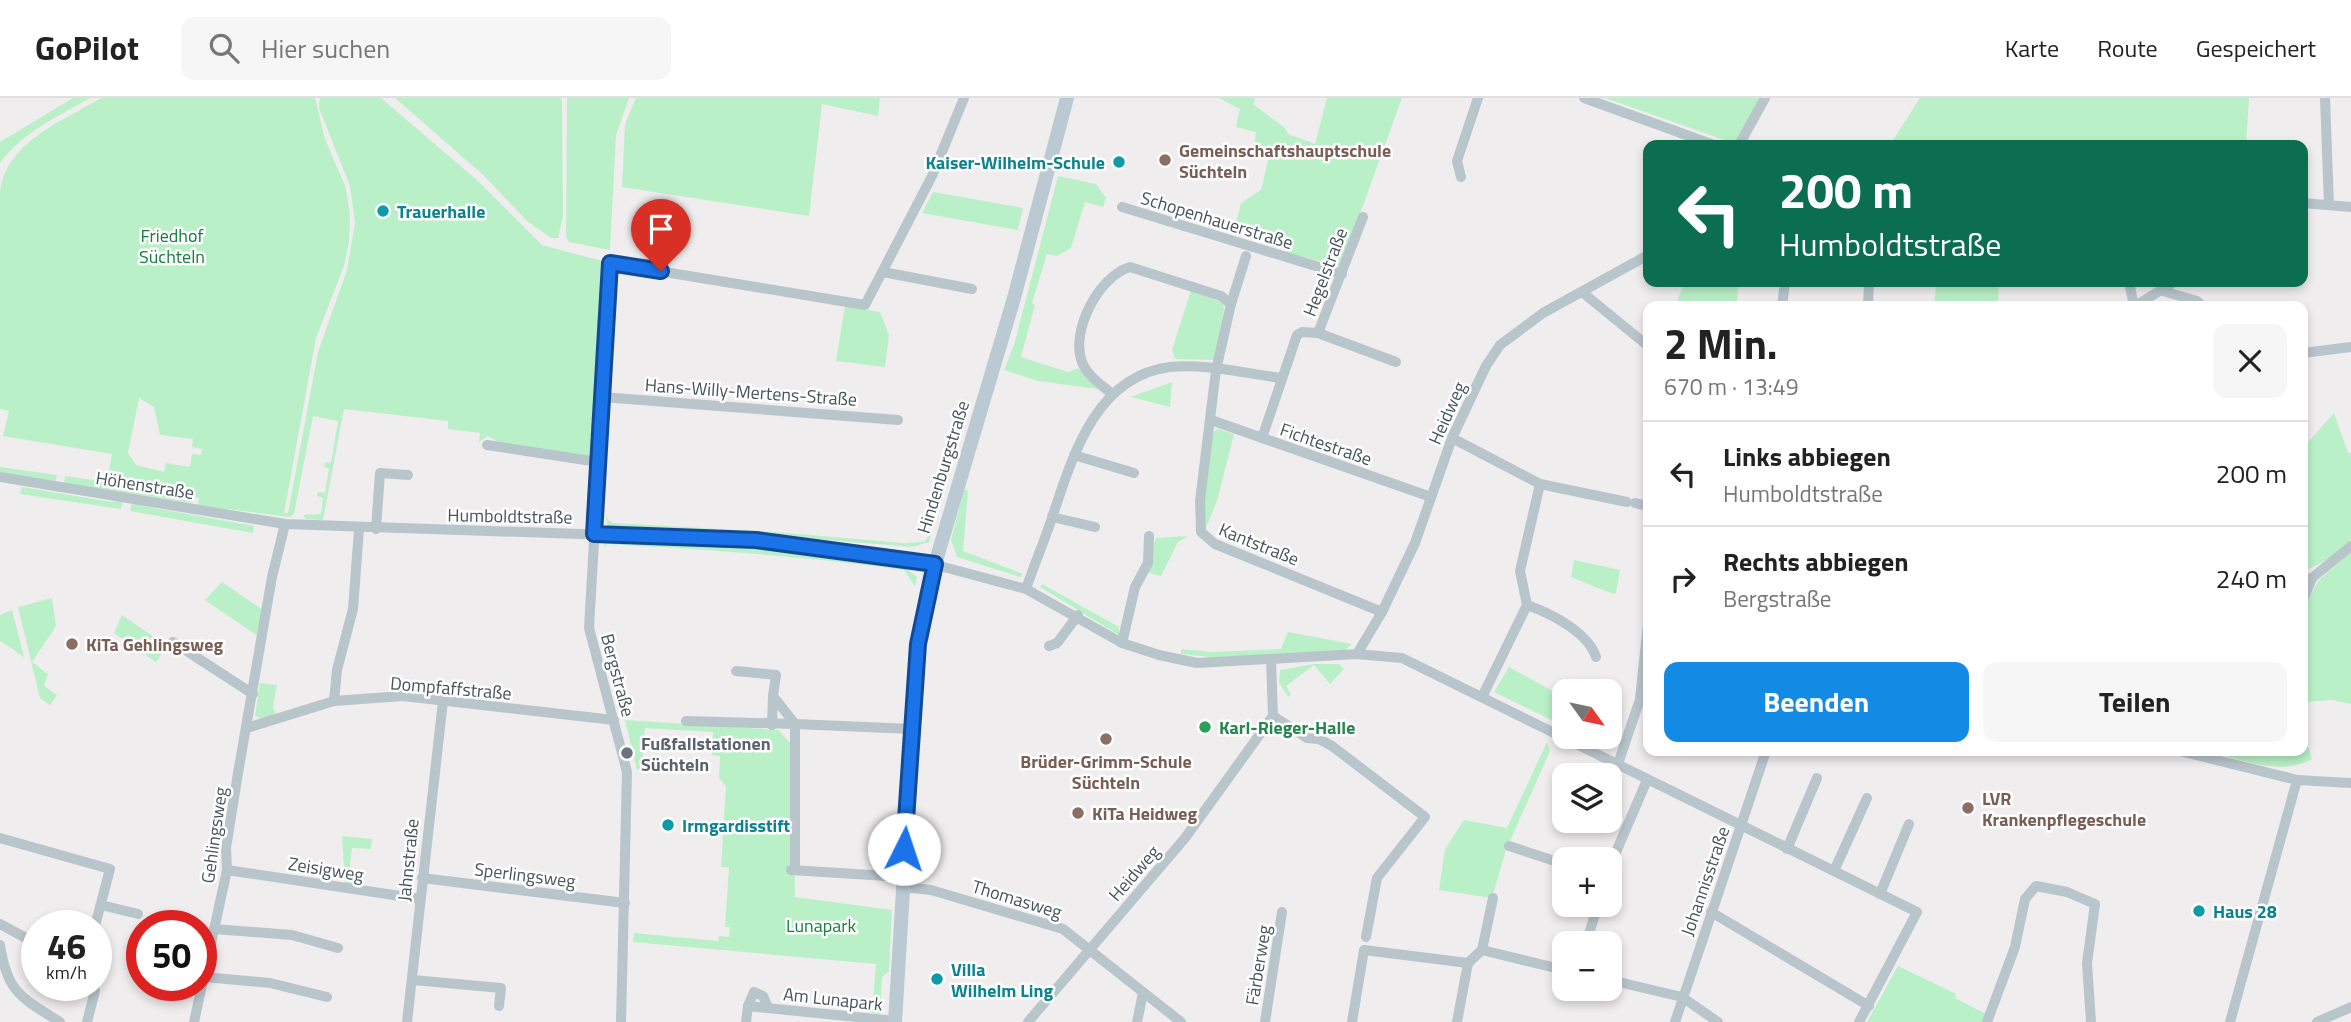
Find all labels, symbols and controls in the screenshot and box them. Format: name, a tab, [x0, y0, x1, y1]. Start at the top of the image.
search box	[181, 17, 671, 80]
text: GoPilot	[35, 23, 139, 73]
icon: search	[205, 29, 243, 67]
text: Hier suchen	[261, 29, 390, 68]
text: Karte	[2005, 30, 2059, 66]
text: Route	[2097, 30, 2158, 66]
text: Gespeichert	[2196, 30, 2316, 66]
place label: Gemeinschaftshauptschule Süchteln	[1179, 137, 1391, 185]
place label: Kaiser-Wilhelm-Schule	[925, 149, 1105, 176]
marker: Gemeinschaftshauptschule Süchteln	[1157, 152, 1173, 168]
text: 200 m	[1779, 152, 1913, 227]
marker: Kaiser-Wilhelm-Schule	[1111, 154, 1127, 170]
icon: left	[1664, 168, 1755, 259]
street label: Schopenhauerstraße	[1138, 184, 1296, 256]
place label: Trauerhalle	[397, 198, 485, 225]
pin	[631, 199, 691, 271]
marker: Trauerhalle	[375, 203, 391, 219]
icon: arrive	[642, 210, 680, 248]
text: Humboldtstraße	[1779, 220, 2001, 268]
park label: Friedhof Süchteln	[139, 222, 205, 270]
street label: Hegelstraße	[1296, 224, 1354, 320]
text: 2 Min.	[1664, 311, 1778, 375]
button: close	[2213, 324, 2287, 398]
text: 670 m · 13:49	[1664, 369, 1799, 404]
street label: Hans-Willy-Mertens-Straße	[644, 371, 858, 413]
street label: Heidweg	[1421, 377, 1473, 449]
street label: Hindenburgstraße	[910, 397, 976, 537]
street label: Fichtestraße	[1276, 416, 1376, 472]
text: Links abbiegen	[1723, 437, 1891, 476]
text: 200 m	[2216, 454, 2287, 493]
icon: left	[1664, 455, 1702, 493]
street label: Höhenstraße	[94, 464, 196, 506]
text: Humboldtstraße	[1723, 476, 1883, 511]
street label: Humboldtstraße	[447, 501, 573, 531]
street label: Kantstraße	[1215, 516, 1303, 572]
text: Rechts abbiegen	[1723, 542, 1909, 581]
text: 240 m	[2216, 559, 2287, 598]
icon: right	[1664, 560, 1702, 598]
text: Bergstraße	[1723, 581, 1831, 616]
place label: KiTa Gehlingsweg	[86, 631, 223, 658]
street label: Bergstraße	[594, 631, 642, 719]
marker: KiTa Gehlingsweg	[64, 636, 80, 652]
button: Beenden	[1664, 662, 1969, 742]
button: Teilen	[1983, 662, 2287, 742]
street label: Dompfaffstraße	[389, 669, 513, 707]
north arrow	[1552, 679, 1622, 749]
map controls	[1552, 679, 1622, 1001]
place label: Karl-Rieger-Halle	[1219, 714, 1355, 741]
marker: Karl-Rieger-Halle	[1197, 719, 1213, 735]
place label: Fußfallstationen Süchteln	[641, 730, 771, 778]
marker: Brüder-Grimm-Schule Süchteln	[1098, 731, 1114, 747]
marker: Fußfallstationen Süchteln	[619, 745, 635, 761]
place label: Brüder-Grimm-Schule Süchteln	[1020, 748, 1192, 796]
button: layers	[1552, 763, 1622, 833]
street label: Gehlingsweg	[194, 785, 234, 885]
place label: LVR Krankenpflegeschule	[1982, 785, 2146, 833]
place label: KiTa Heidweg	[1092, 800, 1198, 827]
marker: LVR Krankenpflegeschule	[1960, 800, 1976, 816]
marker: KiTa Heidweg	[1070, 805, 1086, 821]
place label: Irmgardisstift	[682, 812, 791, 839]
position arrow	[867, 812, 941, 886]
street label: Jahnstraße	[390, 817, 426, 903]
marker: Irmgardisstift	[660, 817, 676, 833]
street label: Johannisstraße	[1674, 823, 1736, 939]
street label: Heidweg	[1102, 839, 1166, 907]
button: +	[1552, 847, 1622, 917]
street label: Zeisigweg	[286, 850, 366, 888]
street label: Sperlingsweg	[473, 855, 577, 895]
street label: Thomasweg	[969, 872, 1065, 926]
place label: Haus 28	[2213, 898, 2277, 925]
marker: Haus 28	[2191, 903, 2207, 919]
speed limit sign: 50	[126, 910, 217, 1001]
park label: Lunapark	[786, 912, 856, 939]
text: 46	[47, 919, 86, 973]
street label: Färberweg	[1238, 923, 1278, 1007]
button: −	[1552, 931, 1622, 1001]
place label: Villa Wilhelm Ling	[951, 956, 1053, 1004]
text: km/h	[46, 959, 87, 986]
marker: Villa Wilhelm Ling	[929, 971, 945, 987]
street label: Am Lunapark	[782, 980, 884, 1018]

